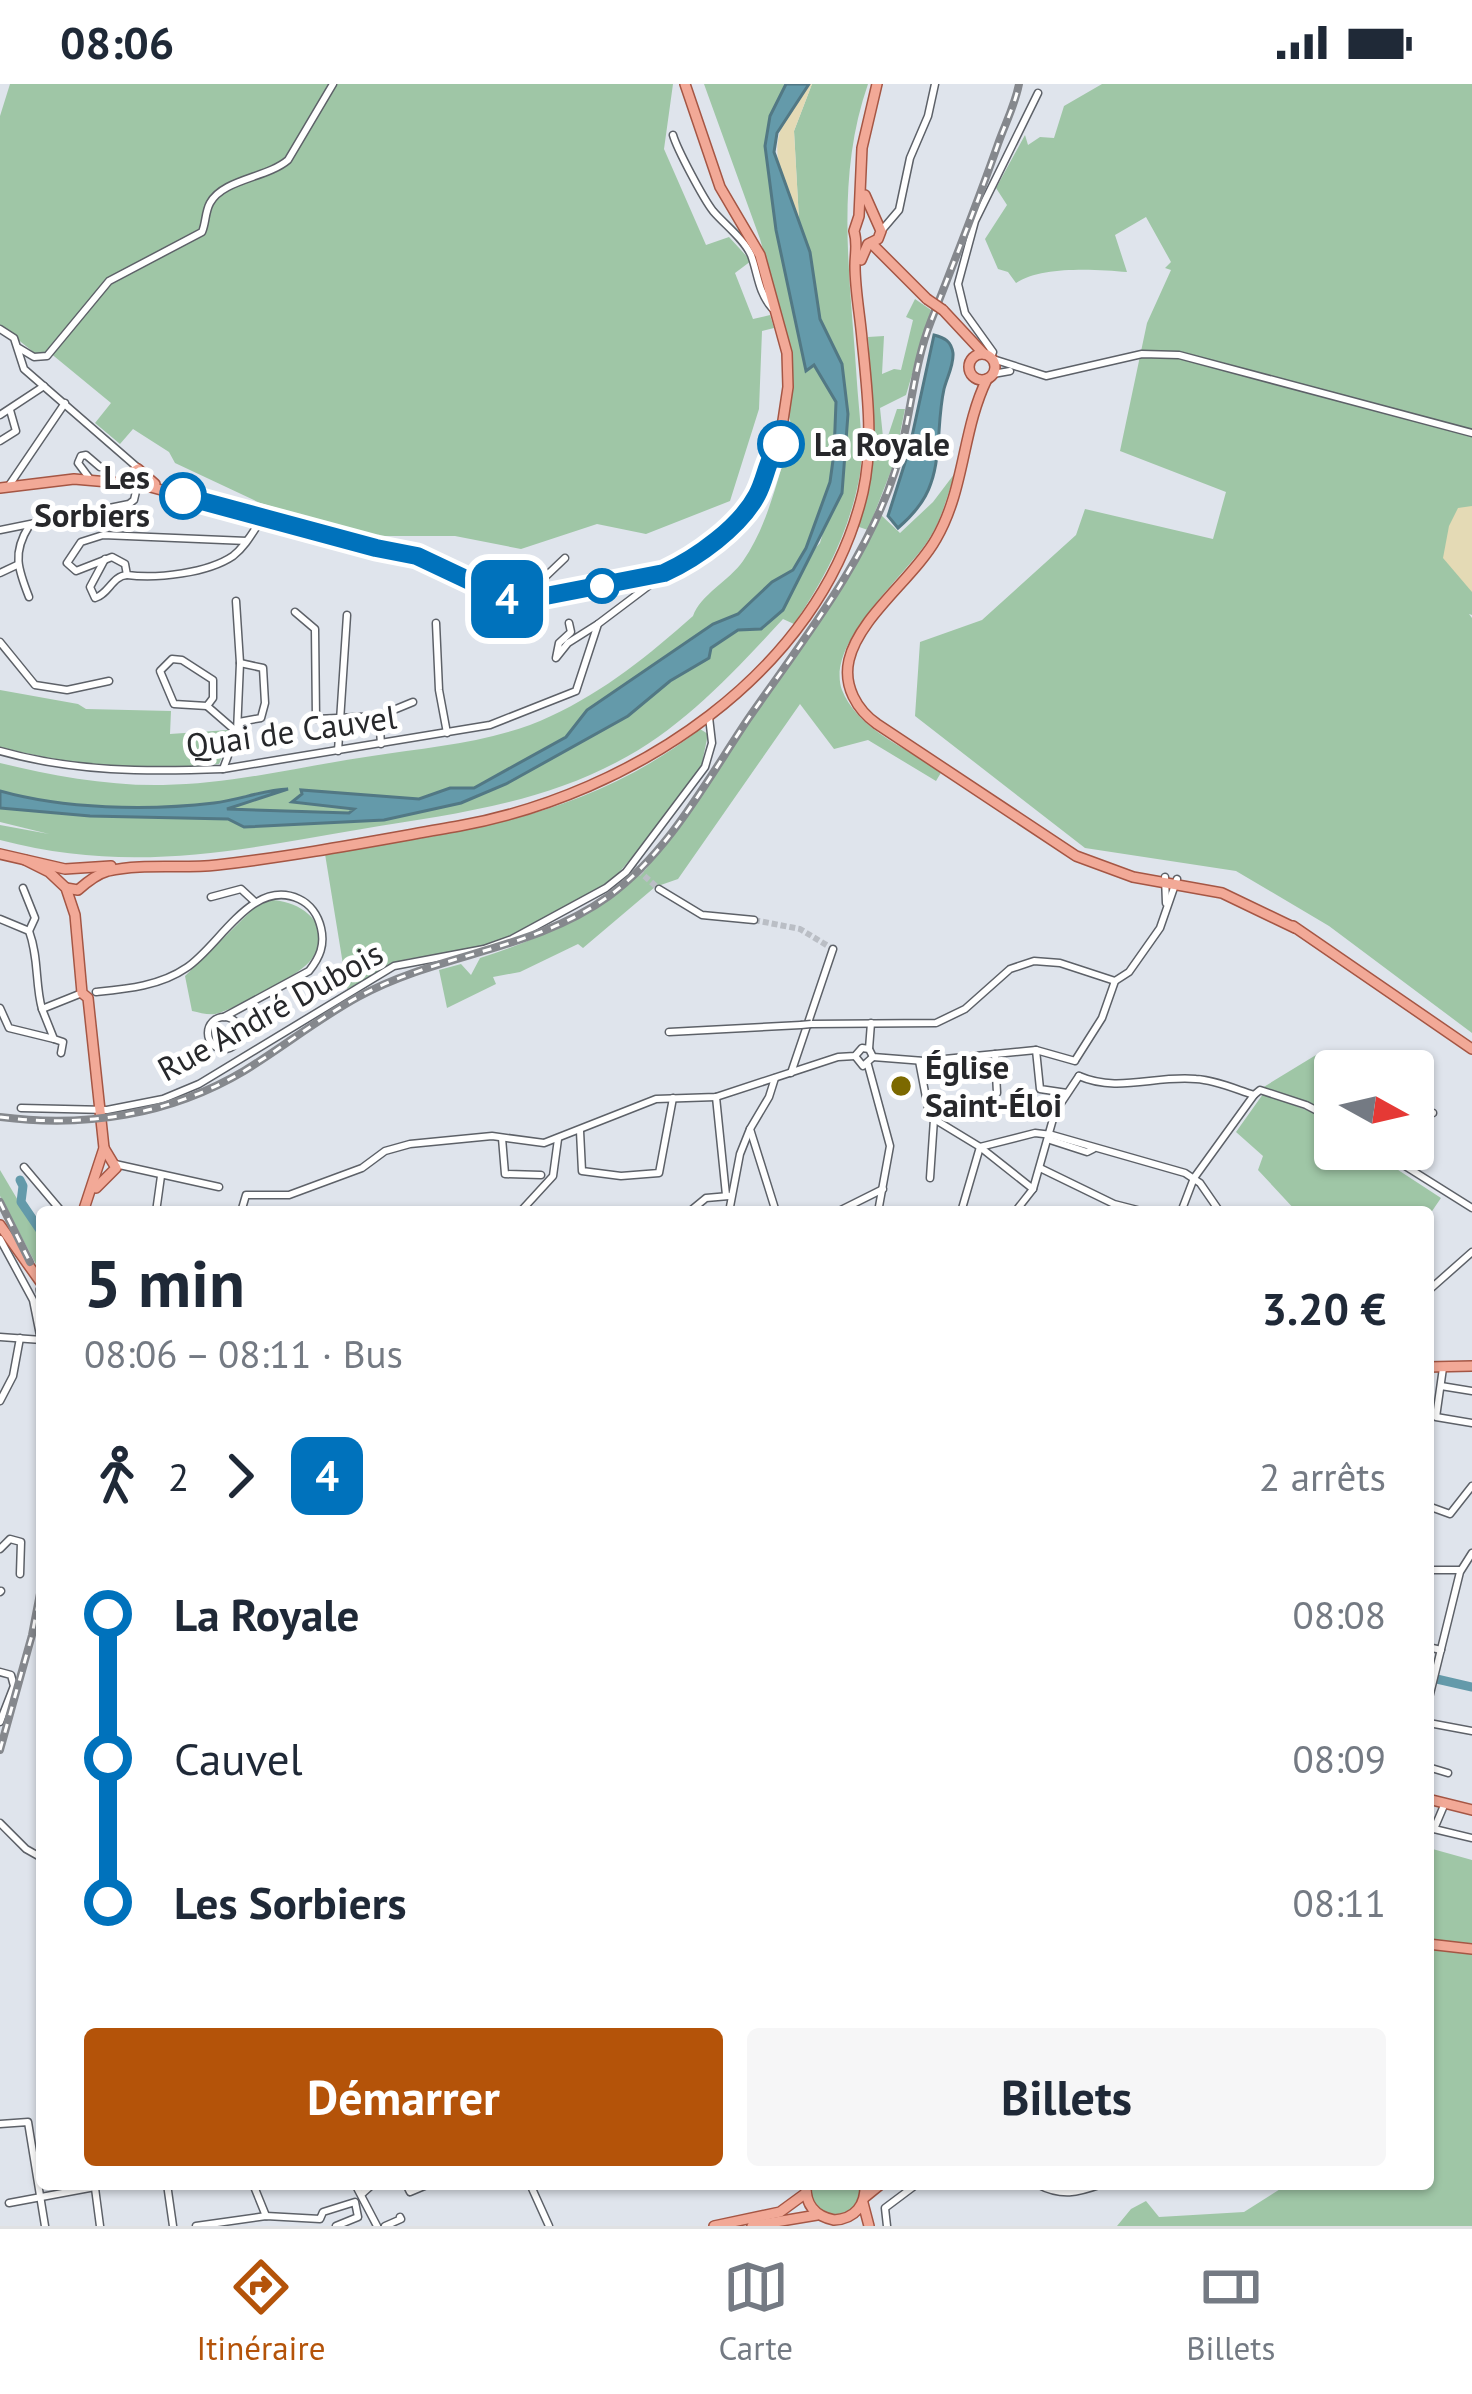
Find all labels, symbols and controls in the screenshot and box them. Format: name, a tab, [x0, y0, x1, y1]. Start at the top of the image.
text: 08:06	[60, 13, 174, 71]
marker: La Royale	[759, 422, 803, 466]
place label: La Royale	[814, 422, 950, 465]
place label: Les Sorbiers	[34, 455, 150, 536]
marker: Les Sorbiers	[161, 474, 205, 518]
line badge: 4	[468, 560, 546, 638]
unlabelled marker	[586, 570, 618, 602]
text: 4	[495, 571, 519, 626]
street label: Quai de Cauvel	[183, 694, 399, 767]
street label: Rue André Dubois	[150, 931, 390, 1090]
place label: Église Saint-Éloi	[925, 1045, 1062, 1126]
north arrow	[1314, 1050, 1434, 1170]
map controls	[1314, 1050, 1434, 1170]
marker: Église Saint-Éloi	[888, 1073, 914, 1099]
text: 5 min	[84, 1240, 245, 1325]
text: 3.20 €	[1261, 1279, 1386, 1337]
text: 08:06 – 08:11 · Bus	[84, 1328, 403, 1379]
icon: walk	[84, 1443, 150, 1509]
icon: forward	[207, 1443, 273, 1509]
text: 4	[315, 1448, 339, 1503]
text: 2	[168, 1451, 189, 1502]
text: 2 arrêts	[1259, 1451, 1386, 1502]
text: La Royale	[174, 1585, 359, 1643]
text: 08:08	[1292, 1589, 1386, 1640]
text: Cauvel	[174, 1729, 303, 1787]
text: 08:09	[1292, 1733, 1386, 1784]
text: Les Sorbiers	[174, 1873, 406, 1931]
text: 08:11	[1292, 1877, 1386, 1928]
button: Démarrer	[84, 2028, 723, 2166]
button: Billets	[747, 2028, 1386, 2166]
tab: Itinéraire	[197, 2254, 325, 2369]
tab: Carte	[719, 2254, 793, 2369]
tab: Billets	[1186, 2254, 1275, 2369]

